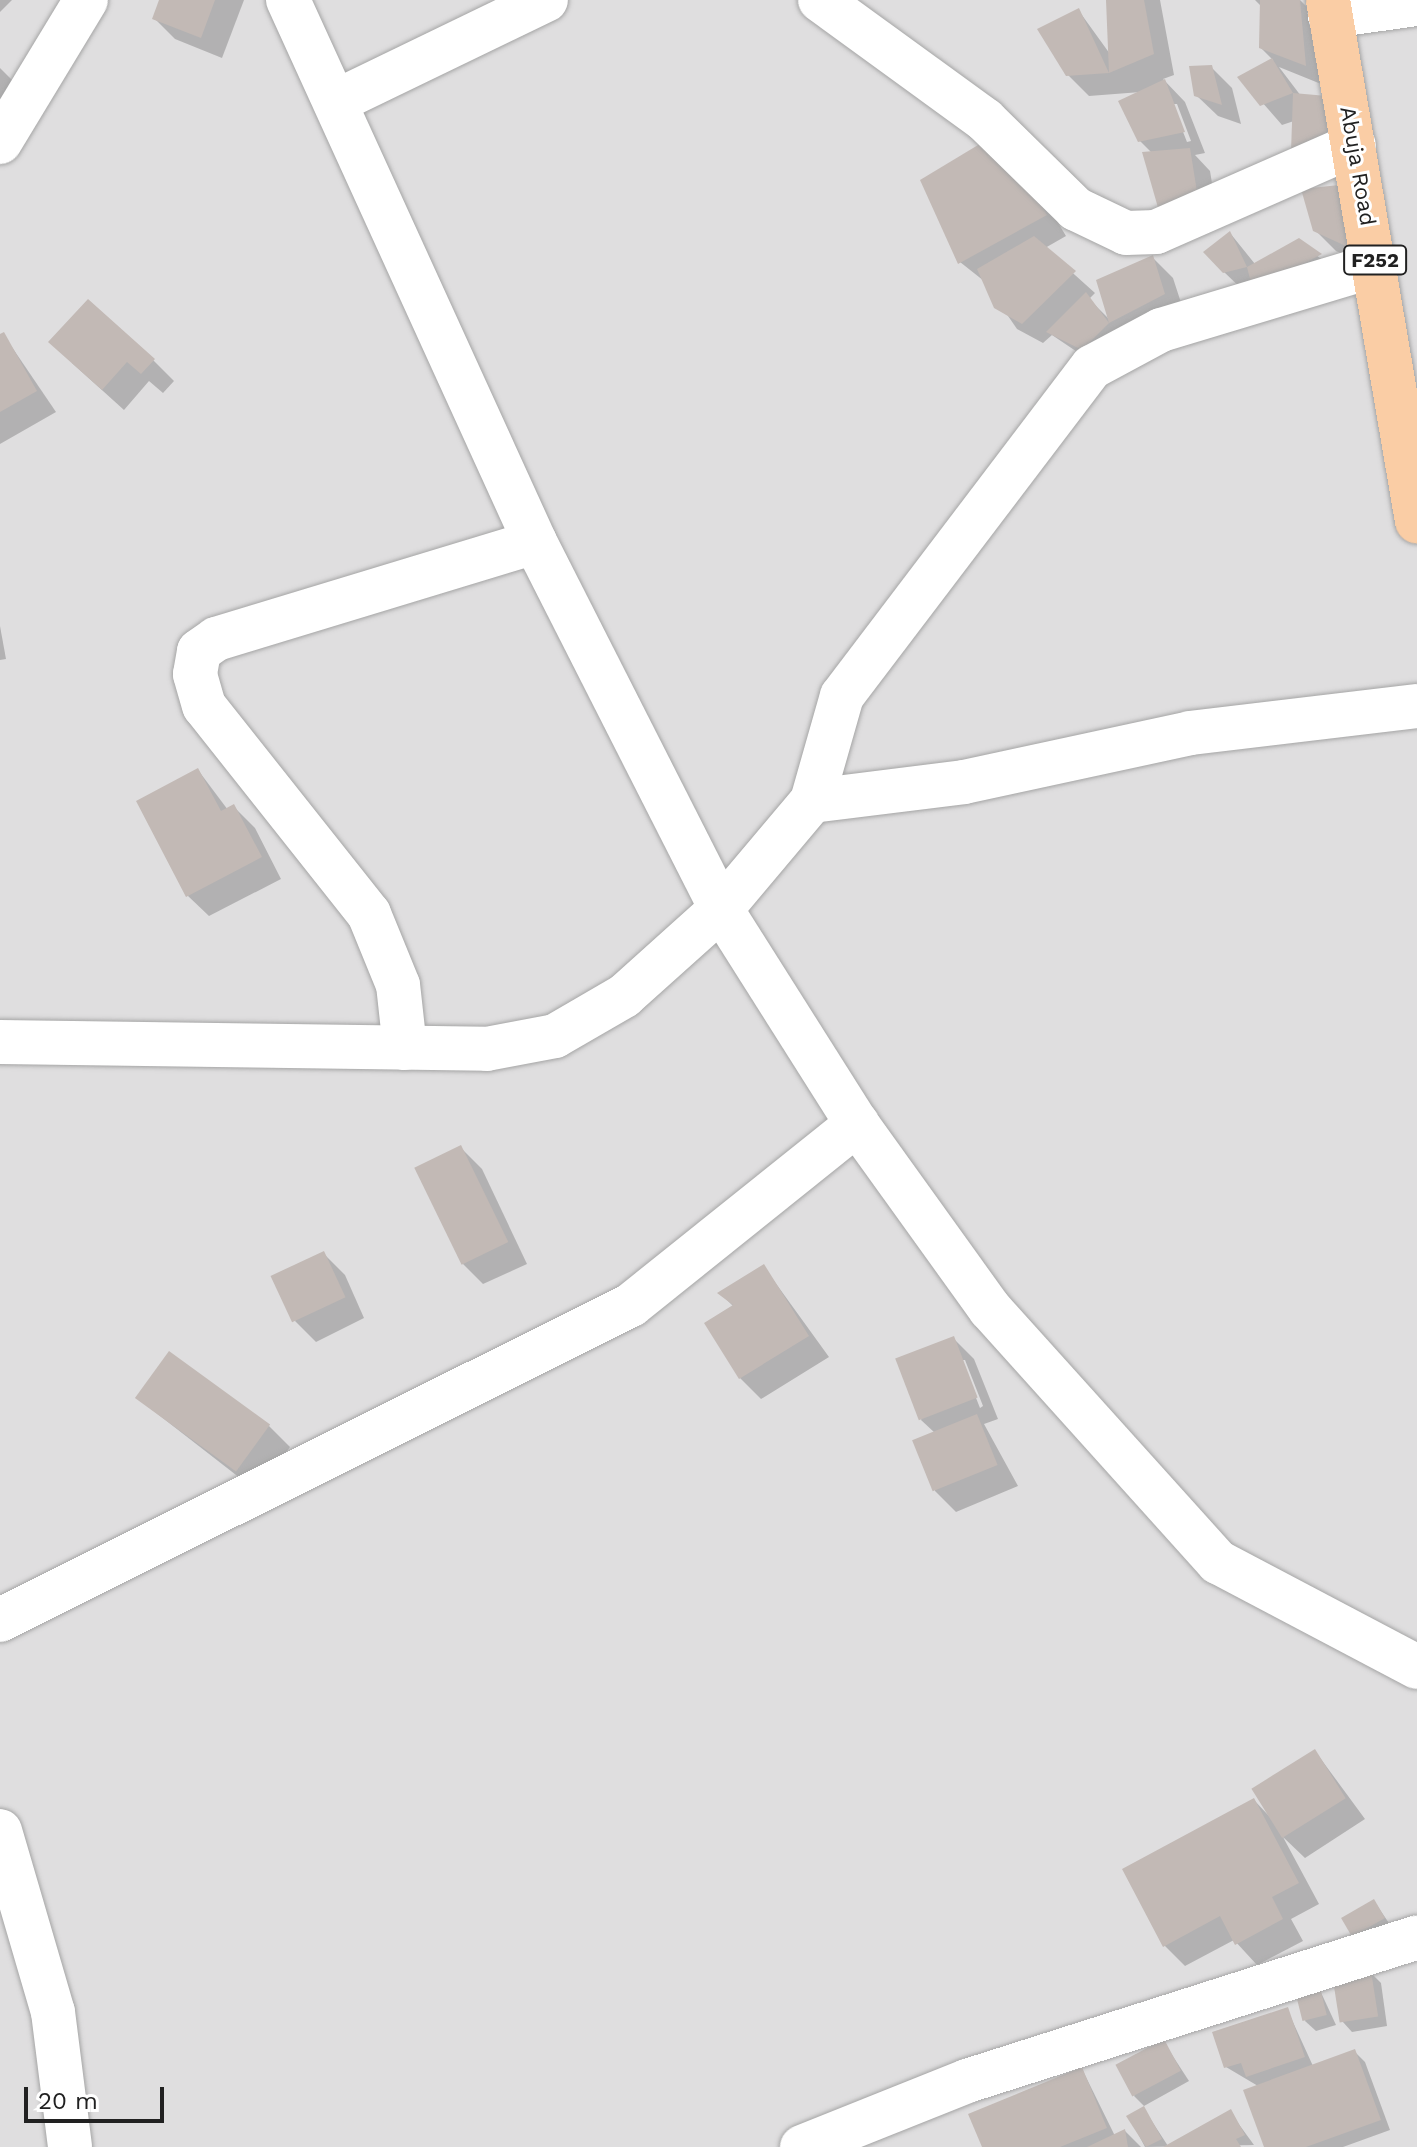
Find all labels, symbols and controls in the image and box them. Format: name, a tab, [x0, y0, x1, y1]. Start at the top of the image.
street label: Abuja Road	[1334, 104, 1382, 228]
road number: F252	[1343, 244, 1407, 276]
scale bar	[28, 2071, 168, 2121]
text: 20 m	[38, 2087, 98, 2115]

